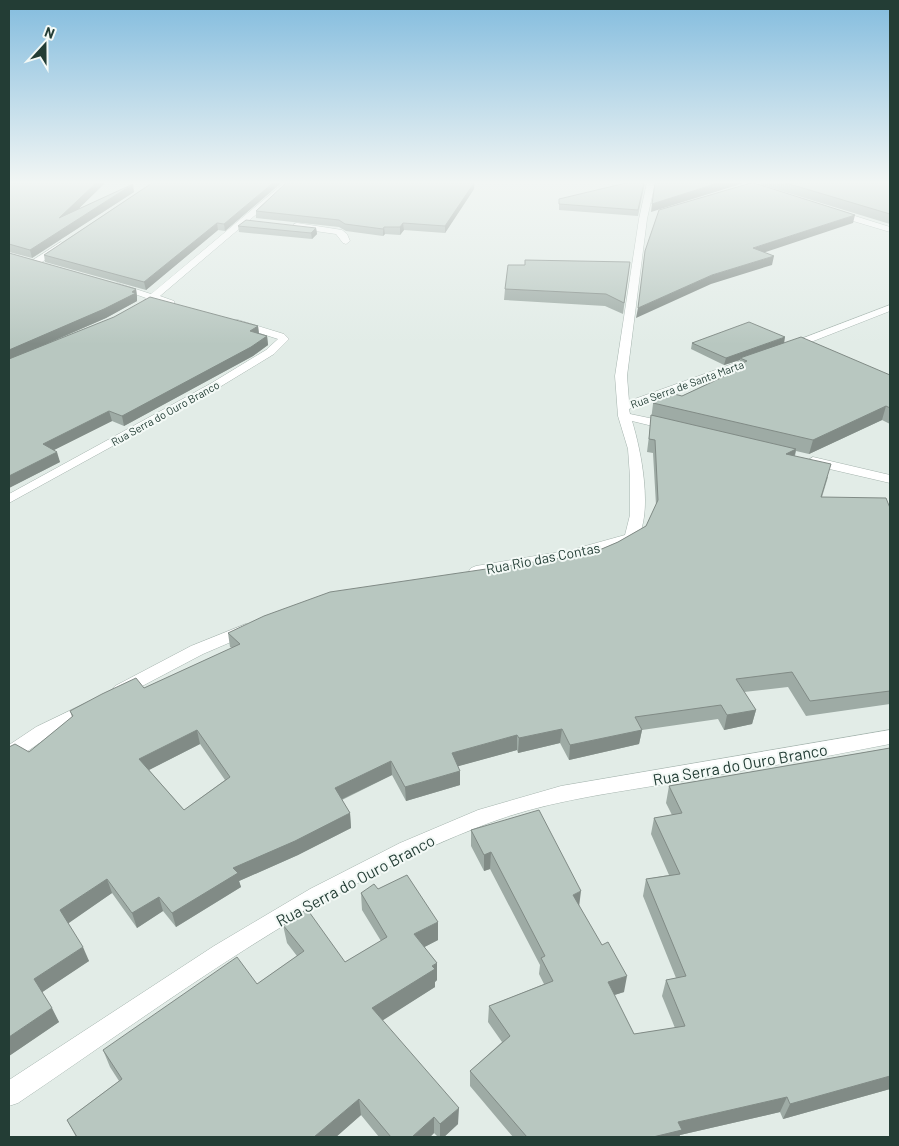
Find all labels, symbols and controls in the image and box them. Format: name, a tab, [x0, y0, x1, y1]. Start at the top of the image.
north arrow	[20, 20, 70, 70]
text: N	[42, 23, 57, 42]
street label: Rua Serra de Santa Marta	[629, 357, 745, 411]
street label: Rua Serra do Ouro Branco	[109, 378, 221, 448]
street label: Rua Rio das Contas	[485, 539, 602, 577]
street label: Rua Serra do Ouro Branco	[651, 739, 829, 789]
street label: Rua Serra do Ouro Branco	[272, 830, 438, 930]

